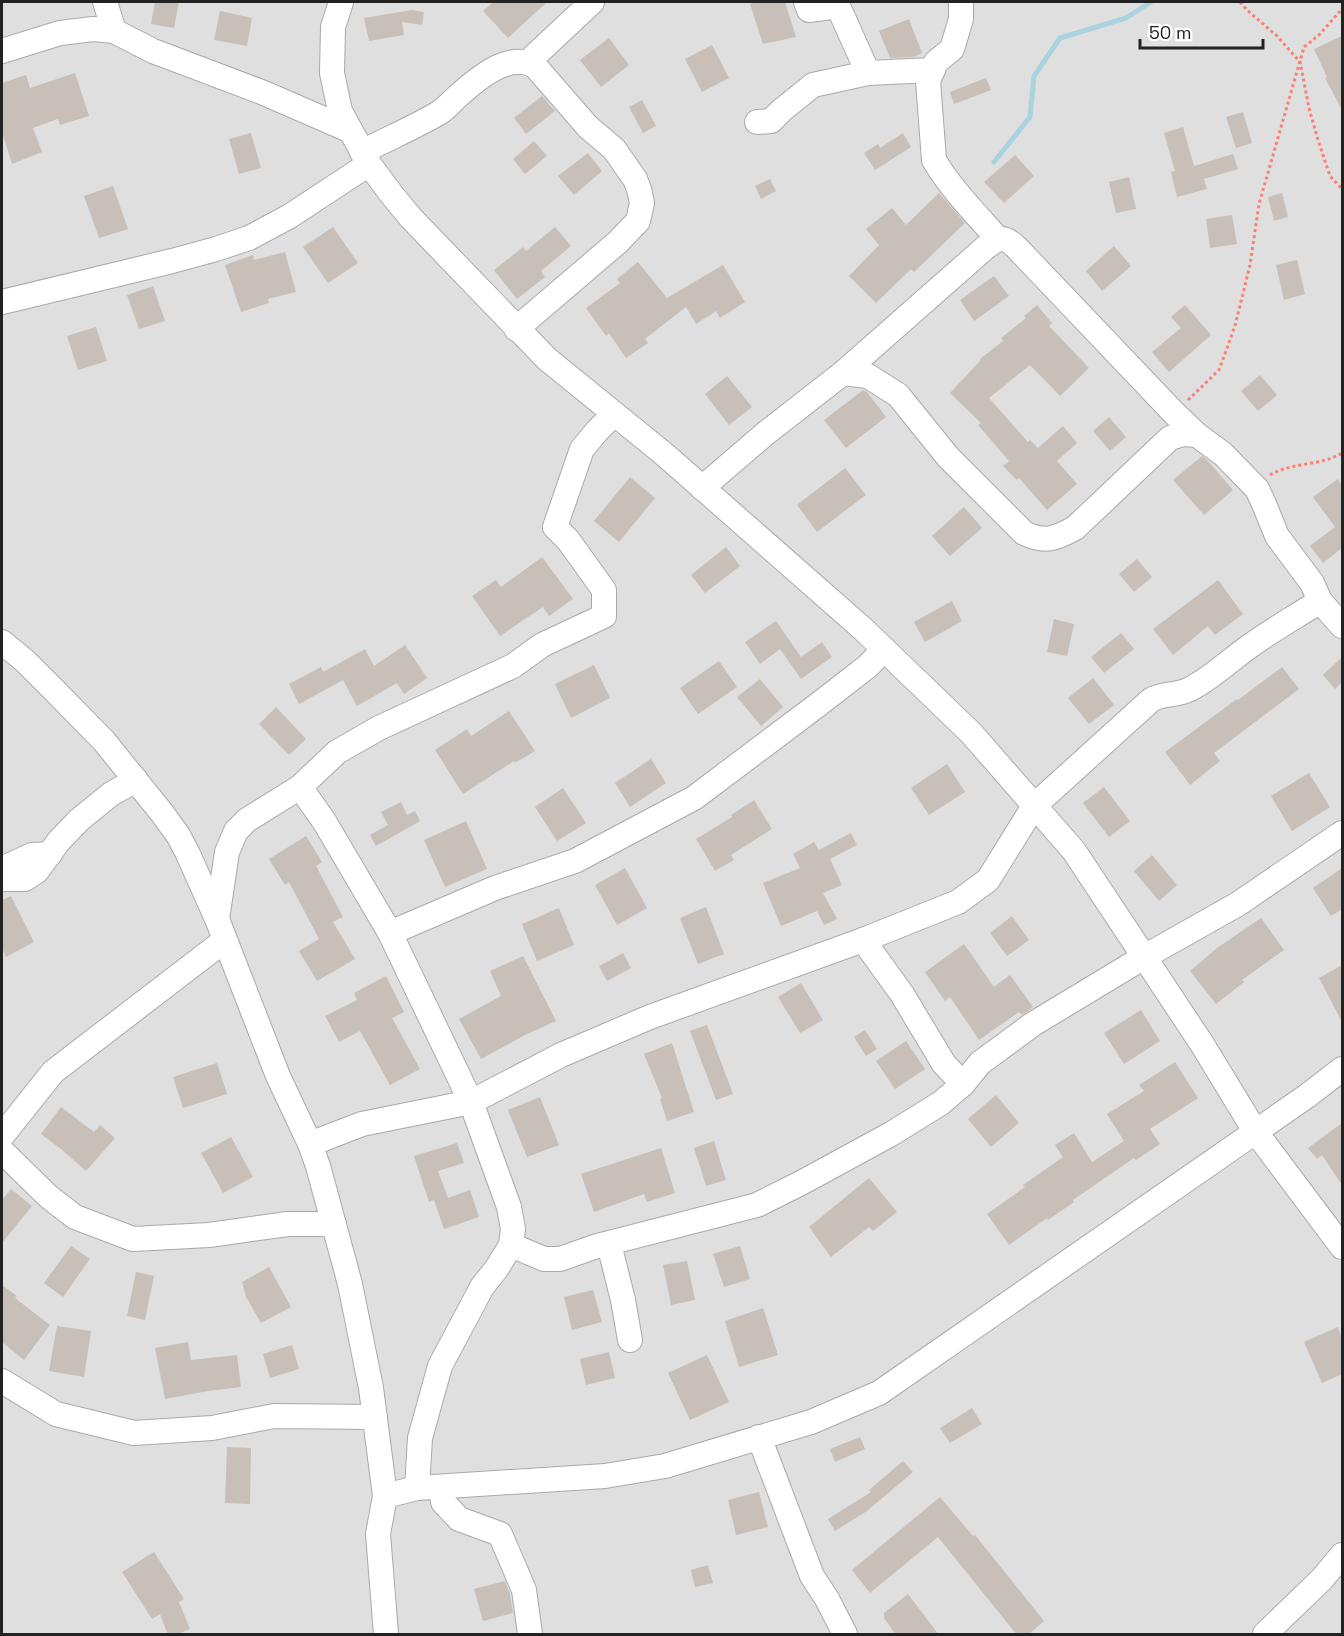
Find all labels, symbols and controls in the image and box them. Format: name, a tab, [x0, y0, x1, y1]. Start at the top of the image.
scale bar	[1140, 12, 1263, 50]
text: 50 m	[1149, 21, 1191, 44]

